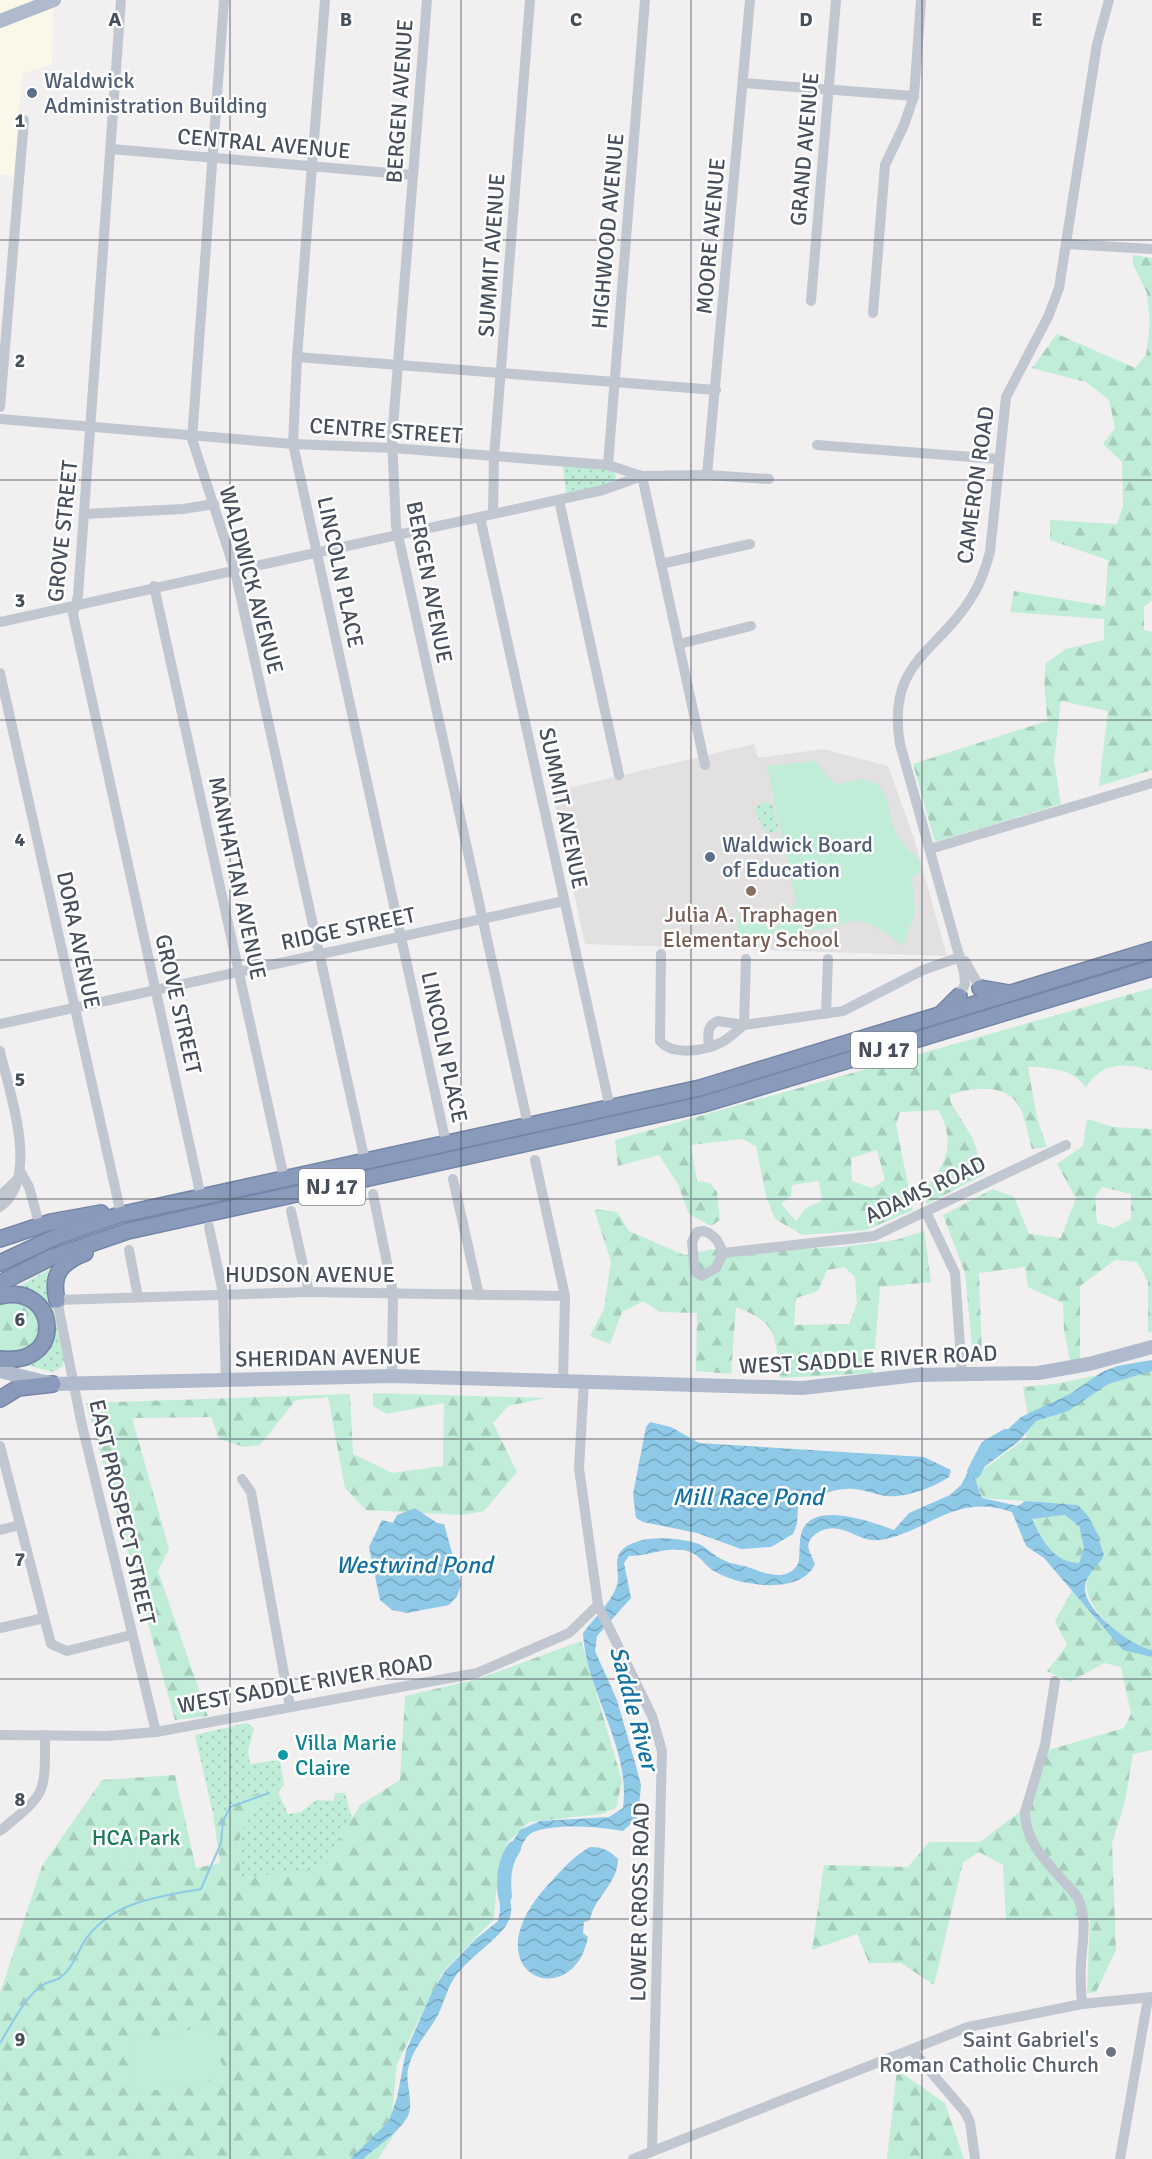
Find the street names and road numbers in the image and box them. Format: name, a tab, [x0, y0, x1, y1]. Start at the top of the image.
street label: BERGEN AVENUE	[380, 18, 419, 184]
street label: GRAND AVENUE	[784, 71, 825, 227]
street label: CENTRAL AVENUE	[176, 122, 352, 165]
street label: HIGHWOOD AVENUE	[585, 132, 630, 330]
street label: MOORE AVENUE	[690, 157, 731, 315]
street label: SUMMIT AVENUE	[472, 172, 511, 338]
street label: CAMERON ROAD	[951, 405, 1000, 566]
street label: CENTRE STREET	[309, 412, 464, 449]
street label: GROVE STREET	[42, 459, 83, 603]
street label: WALDWICK AVENUE	[213, 483, 290, 677]
street label: LINCOLN PLACE	[311, 494, 370, 650]
street label: BERGEN AVENUE	[401, 499, 458, 665]
street label: SUMMIT AVENUE	[533, 725, 594, 891]
street label: MANHATTAN AVENUE	[203, 774, 272, 982]
street label: DORA AVENUE	[51, 869, 106, 1011]
street label: RIDGE STREET	[278, 901, 418, 956]
street label: GROVE STREET	[149, 932, 208, 1077]
street label: LINCOLN PLACE	[415, 969, 474, 1125]
road number: NJ 17	[851, 1032, 917, 1068]
street label: ADAMS ROAD	[860, 1150, 990, 1229]
road number: NJ 17	[299, 1169, 365, 1205]
street label: HUDSON AVENUE	[225, 1261, 395, 1288]
street label: WEST SADDLE RIVER ROAD	[738, 1339, 998, 1380]
street label: SHERIDAN AVENUE	[235, 1342, 421, 1373]
street label: EAST PROSPECT STREET	[83, 1397, 162, 1628]
street label: WEST SADDLE RIVER ROAD	[175, 1648, 435, 1719]
street label: LOWER CROSS ROAD	[624, 1802, 655, 2002]

